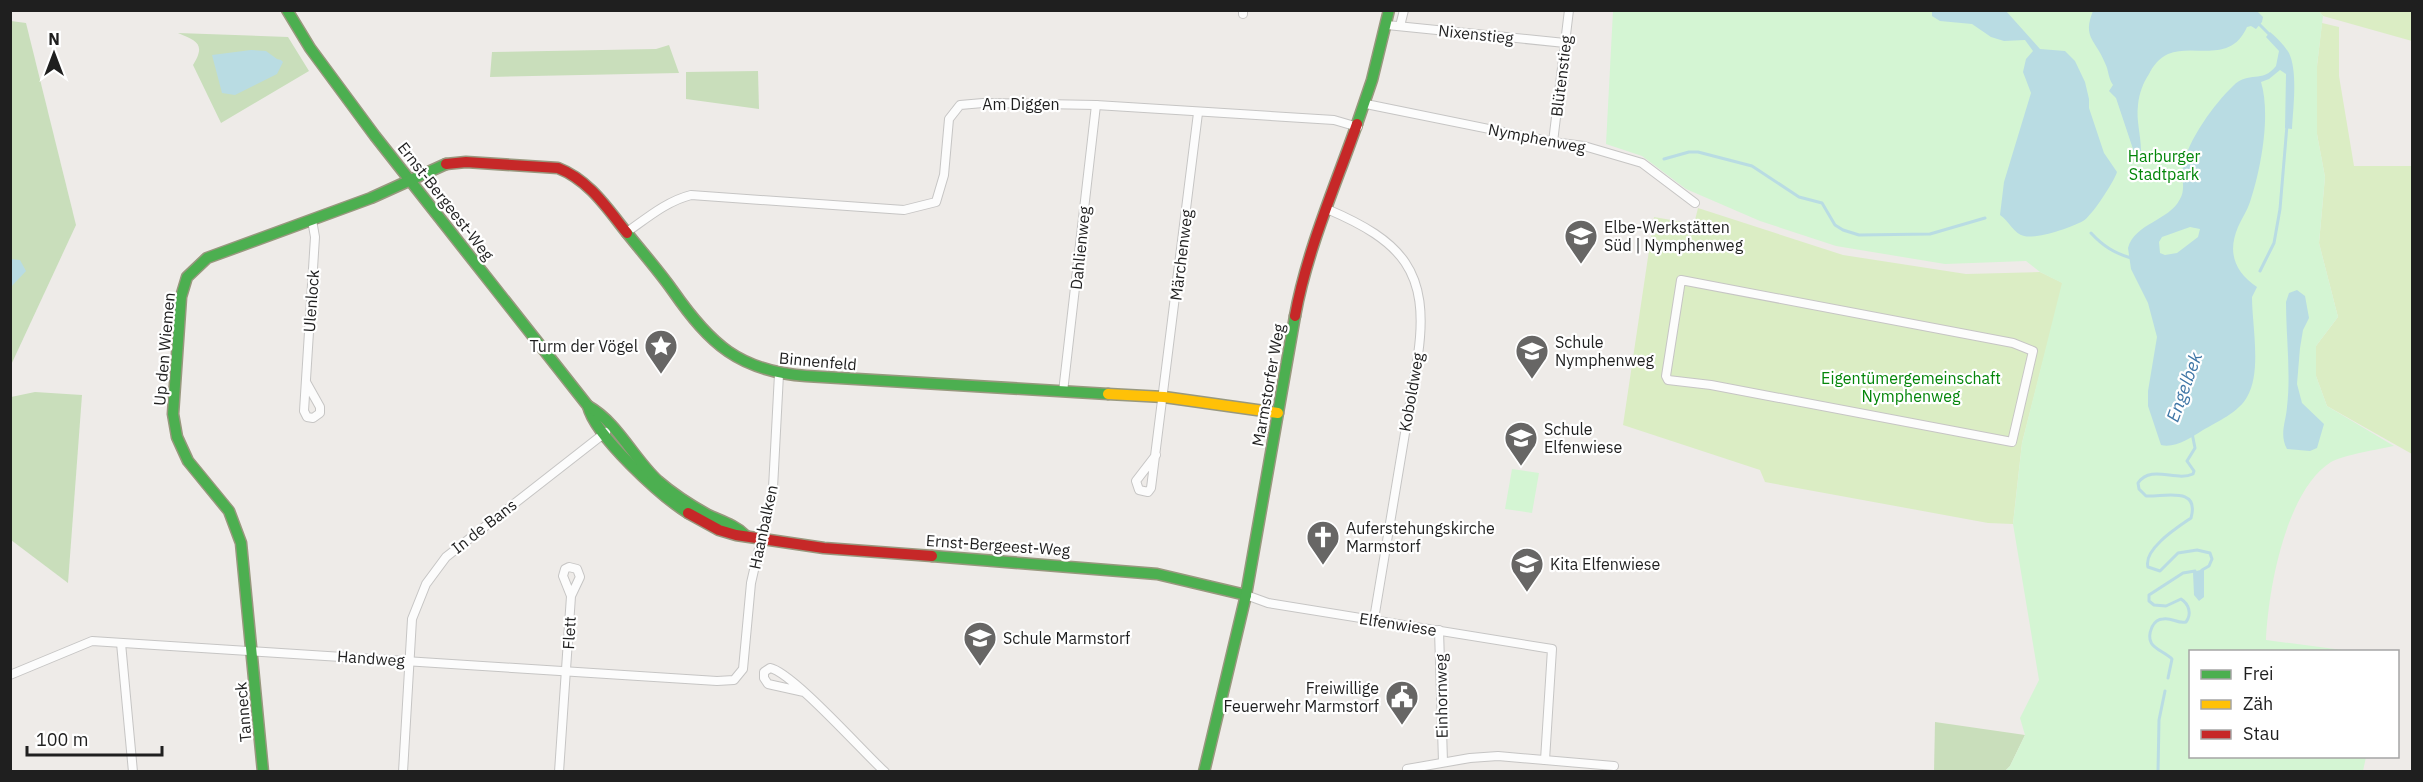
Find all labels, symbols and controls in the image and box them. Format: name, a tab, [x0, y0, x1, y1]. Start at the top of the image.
street label: Nixenstieg	[1437, 20, 1515, 48]
north arrow	[24, 24, 84, 84]
text: N	[48, 29, 60, 49]
street label: Blütenstieg	[1546, 34, 1576, 118]
street label: Am Diggen	[982, 94, 1060, 114]
street label: Nymphenweg	[1487, 119, 1588, 157]
street label: Ernst-Bergeest-Weg	[394, 138, 499, 265]
park label: Harburger Stadtpark	[2128, 146, 2200, 184]
street label: Dahlienweg	[1066, 205, 1094, 291]
street label: Märchenweg	[1165, 208, 1197, 302]
place label: Elbe-Werkstätten Süd | Nymphenweg	[1604, 217, 1744, 255]
school or university icon: Elbe-Werkstätten Süd | Nymphenweg	[1563, 218, 1599, 265]
street label: Ulenlock	[299, 268, 323, 333]
street label: Up den Wiemen	[149, 291, 179, 407]
street label: Marmstorfer Weg	[1247, 322, 1289, 448]
place icon: Turm der Vögel	[643, 328, 679, 375]
place label: Schule Nymphenweg	[1555, 332, 1654, 370]
school or university icon: Schule Nymphenweg	[1514, 333, 1550, 380]
place label: Turm der Vögel	[530, 336, 638, 356]
street label: Binnenfeld	[778, 348, 858, 374]
water label: Engelbek	[2161, 348, 2207, 425]
street label: Koboldweg	[1394, 350, 1428, 433]
park label: Eigentümergemeinschaft Nymphenweg	[1821, 368, 2001, 406]
place label: Schule Elfenwiese	[1544, 419, 1622, 457]
school or university icon: Schule Elfenwiese	[1503, 420, 1539, 467]
street label: Haanbalken	[744, 483, 782, 571]
street label: In de Bans	[448, 494, 520, 558]
place label: Auferstehungskirche Marmstorf	[1346, 518, 1495, 556]
church icon: Auferstehungskirche Marmstorf	[1305, 519, 1341, 566]
street label: Ernst-Bergeest-Weg	[925, 530, 1071, 560]
school or university icon: Kita Elfenwiese	[1509, 546, 1545, 593]
place label: Kita Elfenwiese	[1550, 554, 1661, 574]
street label: Elfenwiese	[1358, 608, 1438, 640]
street label: Flett	[558, 616, 580, 650]
school or university icon: Schule Marmstorf	[962, 620, 998, 667]
place label: Schule Marmstorf	[1003, 628, 1130, 648]
street label: Handweg	[337, 646, 406, 670]
legend	[2189, 650, 2399, 758]
street label: Einhornweg	[1430, 653, 1452, 739]
text: Frei	[2243, 662, 2274, 685]
place label: Freiwillige Feuerwehr Marmstorf	[1223, 678, 1379, 716]
public building icon: Freiwillige Feuerwehr Marmstorf	[1384, 679, 1420, 726]
street label: Tanneck	[230, 681, 256, 743]
text: Zäh	[2243, 692, 2273, 715]
scale bar	[27, 719, 162, 757]
text: Stau	[2243, 722, 2280, 745]
text: 100 m	[36, 728, 88, 751]

